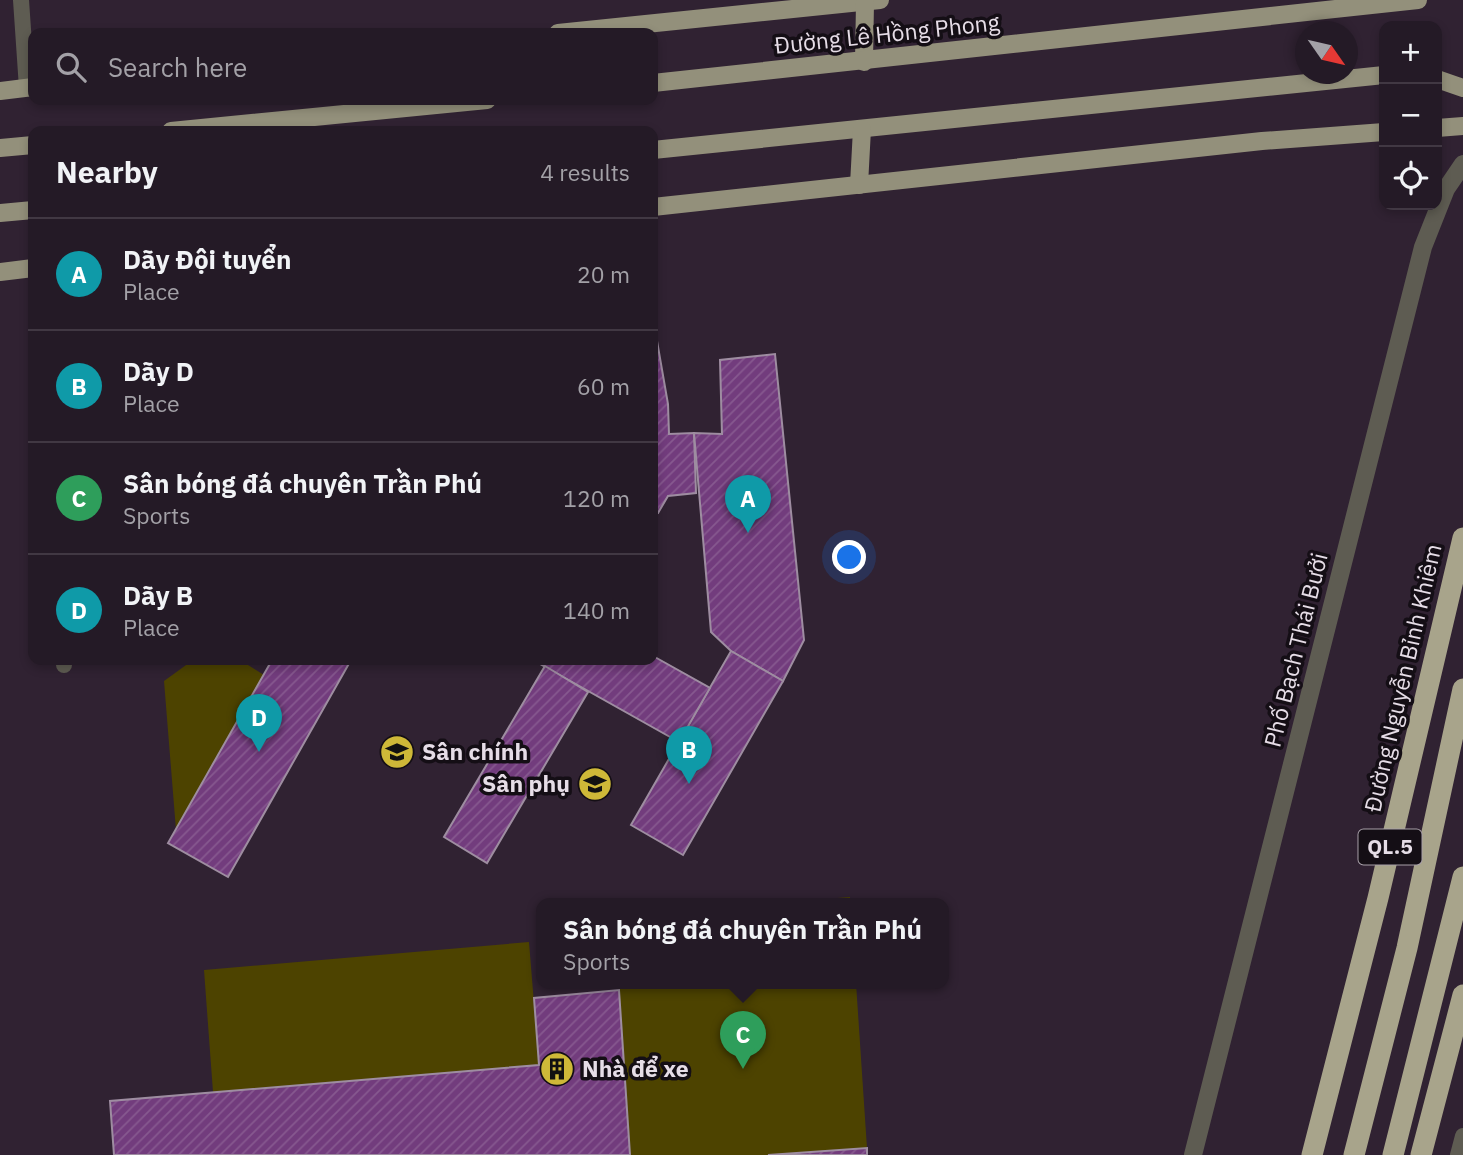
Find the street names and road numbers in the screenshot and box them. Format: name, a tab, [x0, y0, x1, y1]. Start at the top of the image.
street label: Đường Lê Hồng Phong	[773, 6, 1001, 60]
street label: Đường Nguyễn Bỉnh Khiêm	[1357, 541, 1448, 815]
street label: Phố Bạch Thái Bưởi	[1256, 550, 1334, 750]
road number: QL.5	[1358, 830, 1422, 864]

